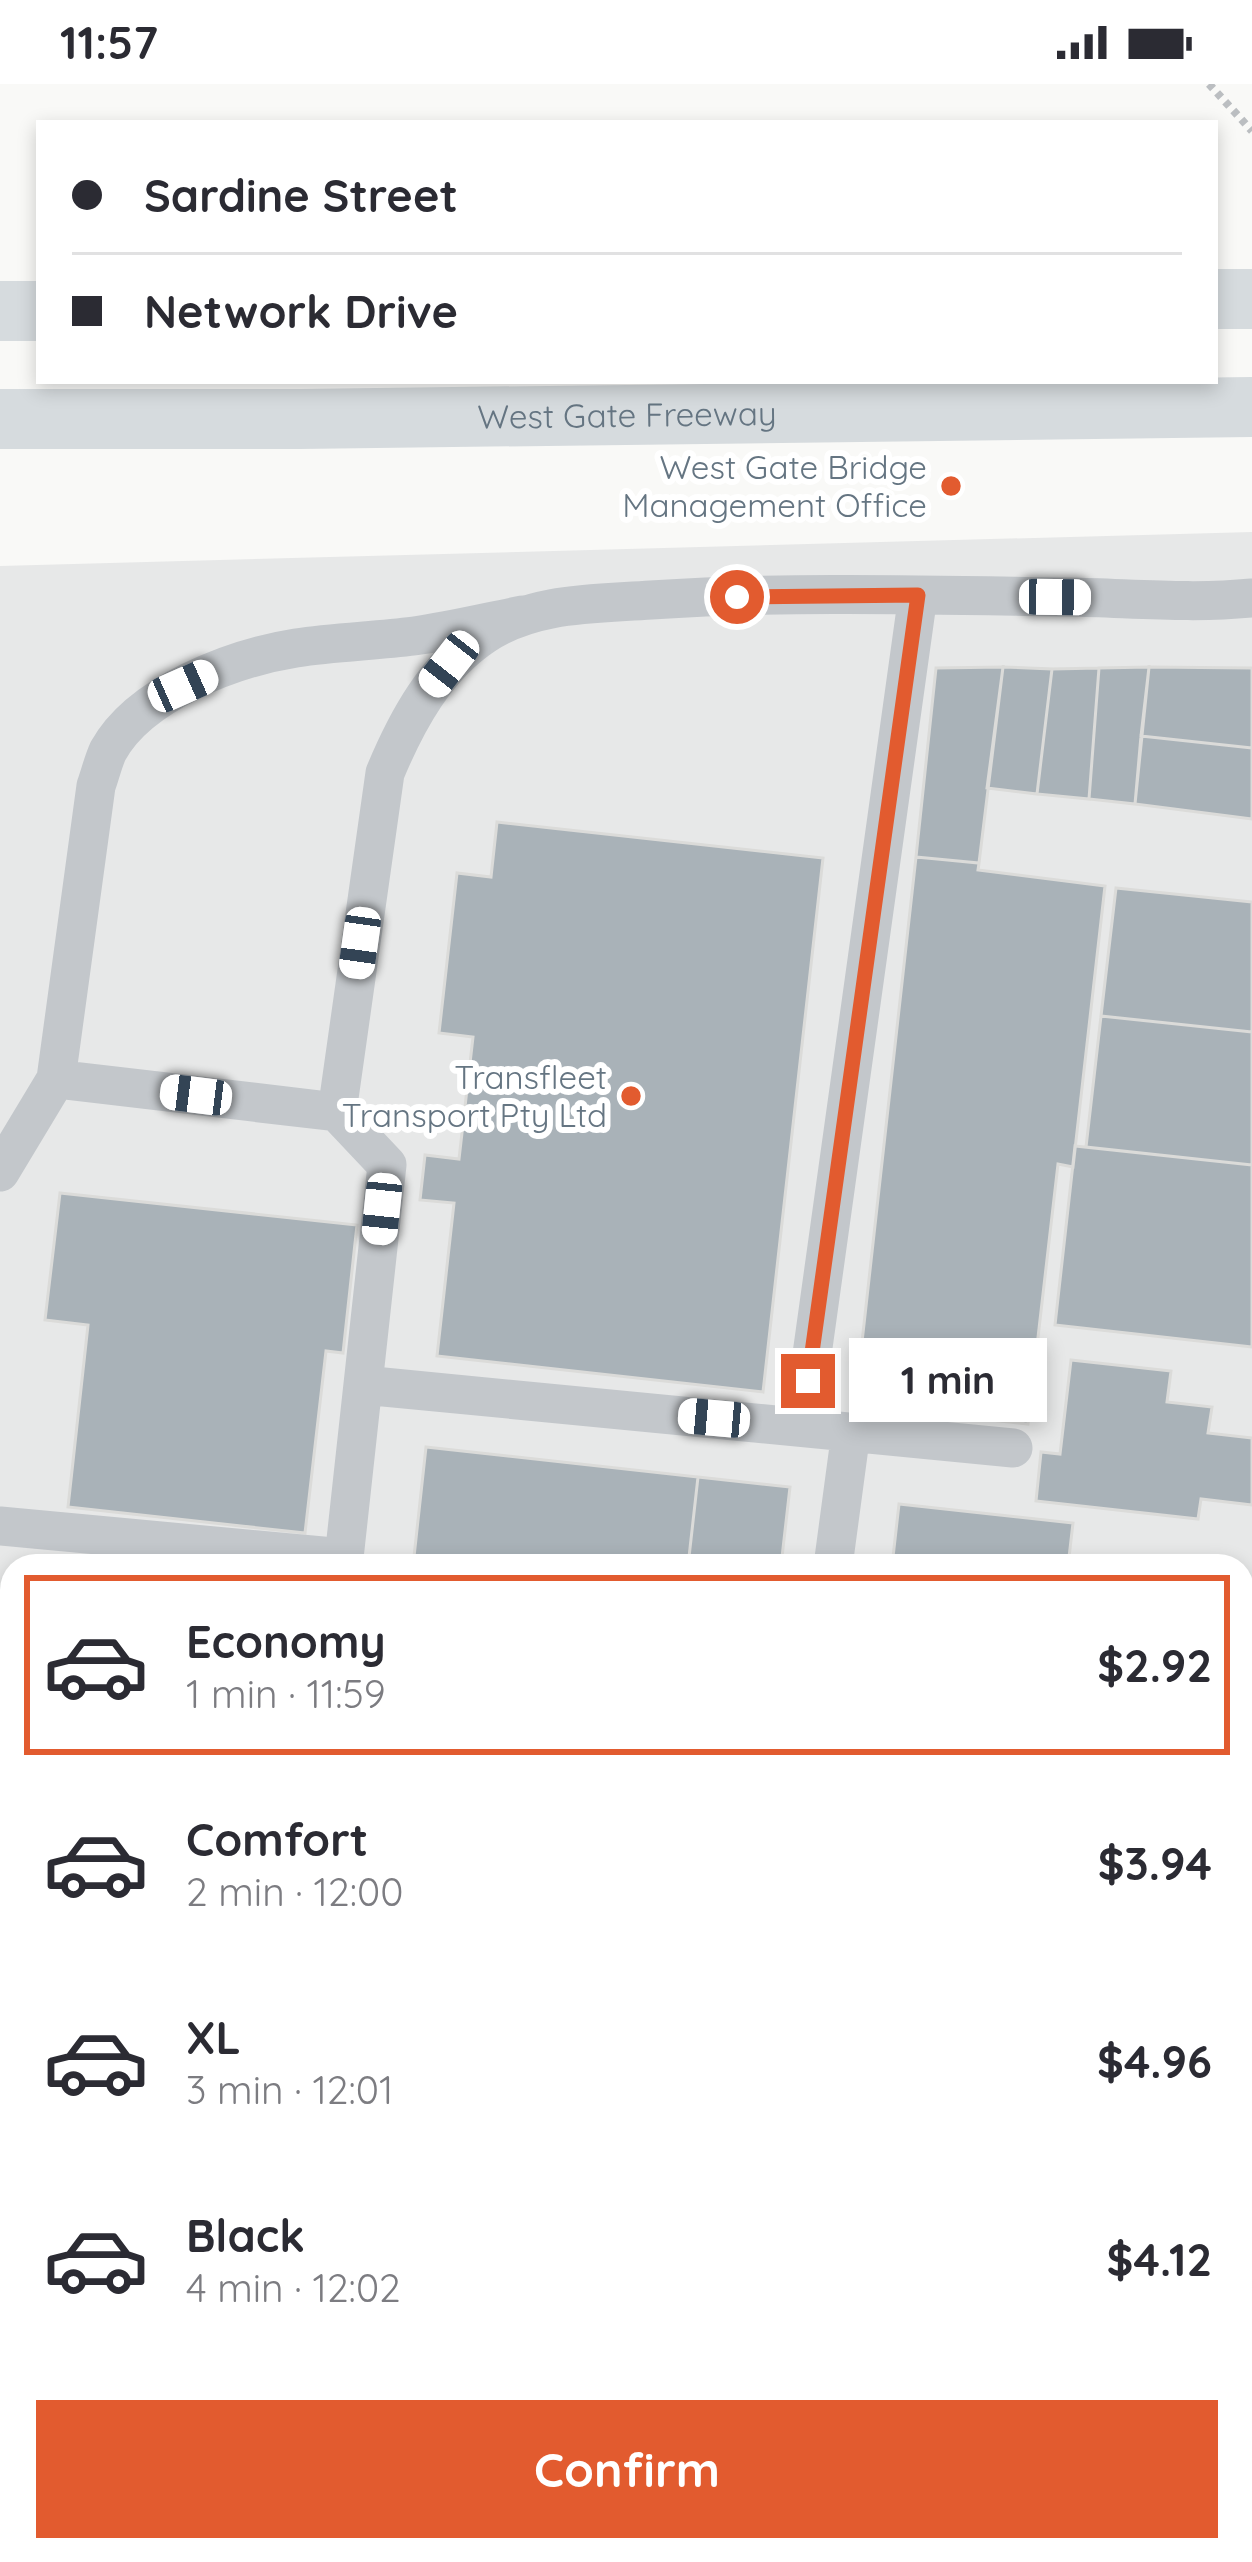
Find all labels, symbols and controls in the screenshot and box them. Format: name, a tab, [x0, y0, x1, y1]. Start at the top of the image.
text: 11:57	[60, 14, 158, 70]
text: Sardine Street	[144, 167, 458, 223]
text: Network Drive	[144, 283, 458, 339]
street label: West Gate Freeway	[477, 392, 777, 437]
place label: West Gate Bridge Management Office	[622, 446, 927, 525]
marker: West Gate Bridge Management Office	[938, 473, 964, 499]
route start	[710, 570, 764, 624]
car	[1019, 578, 1091, 616]
car	[413, 625, 485, 703]
car	[143, 655, 223, 717]
car	[337, 905, 383, 981]
place label: Transfleet Transport Pty Ltd	[342, 1056, 607, 1135]
car	[158, 1073, 234, 1117]
marker: Transfleet Transport Pty Ltd	[618, 1083, 644, 1109]
car	[360, 1171, 404, 1247]
callout: 1 min	[850, 1339, 1048, 1423]
route end	[781, 1354, 835, 1408]
text: 1 min	[901, 1355, 995, 1404]
car	[677, 1397, 751, 1439]
icon: car	[42, 1611, 150, 1719]
text: Economy	[186, 1613, 386, 1669]
text: $2.92	[1097, 1637, 1212, 1693]
text: 1 min · 11:59	[186, 1669, 386, 1718]
icon: car	[42, 1809, 150, 1917]
text: Comfort	[186, 1811, 368, 1867]
text: $3.94	[1098, 1835, 1212, 1891]
text: 2 min · 12:00	[186, 1867, 403, 1916]
icon: car	[42, 2007, 150, 2115]
text: XL	[186, 2009, 241, 2065]
text: $4.96	[1097, 2033, 1212, 2089]
text: 3 min · 12:01	[186, 2065, 393, 2114]
icon: car	[42, 2205, 150, 2313]
text: Black	[186, 2207, 305, 2263]
text: $4.12	[1107, 2231, 1212, 2287]
text: 4 min · 12:02	[186, 2263, 401, 2312]
button: Confirm	[36, 2400, 1218, 2538]

